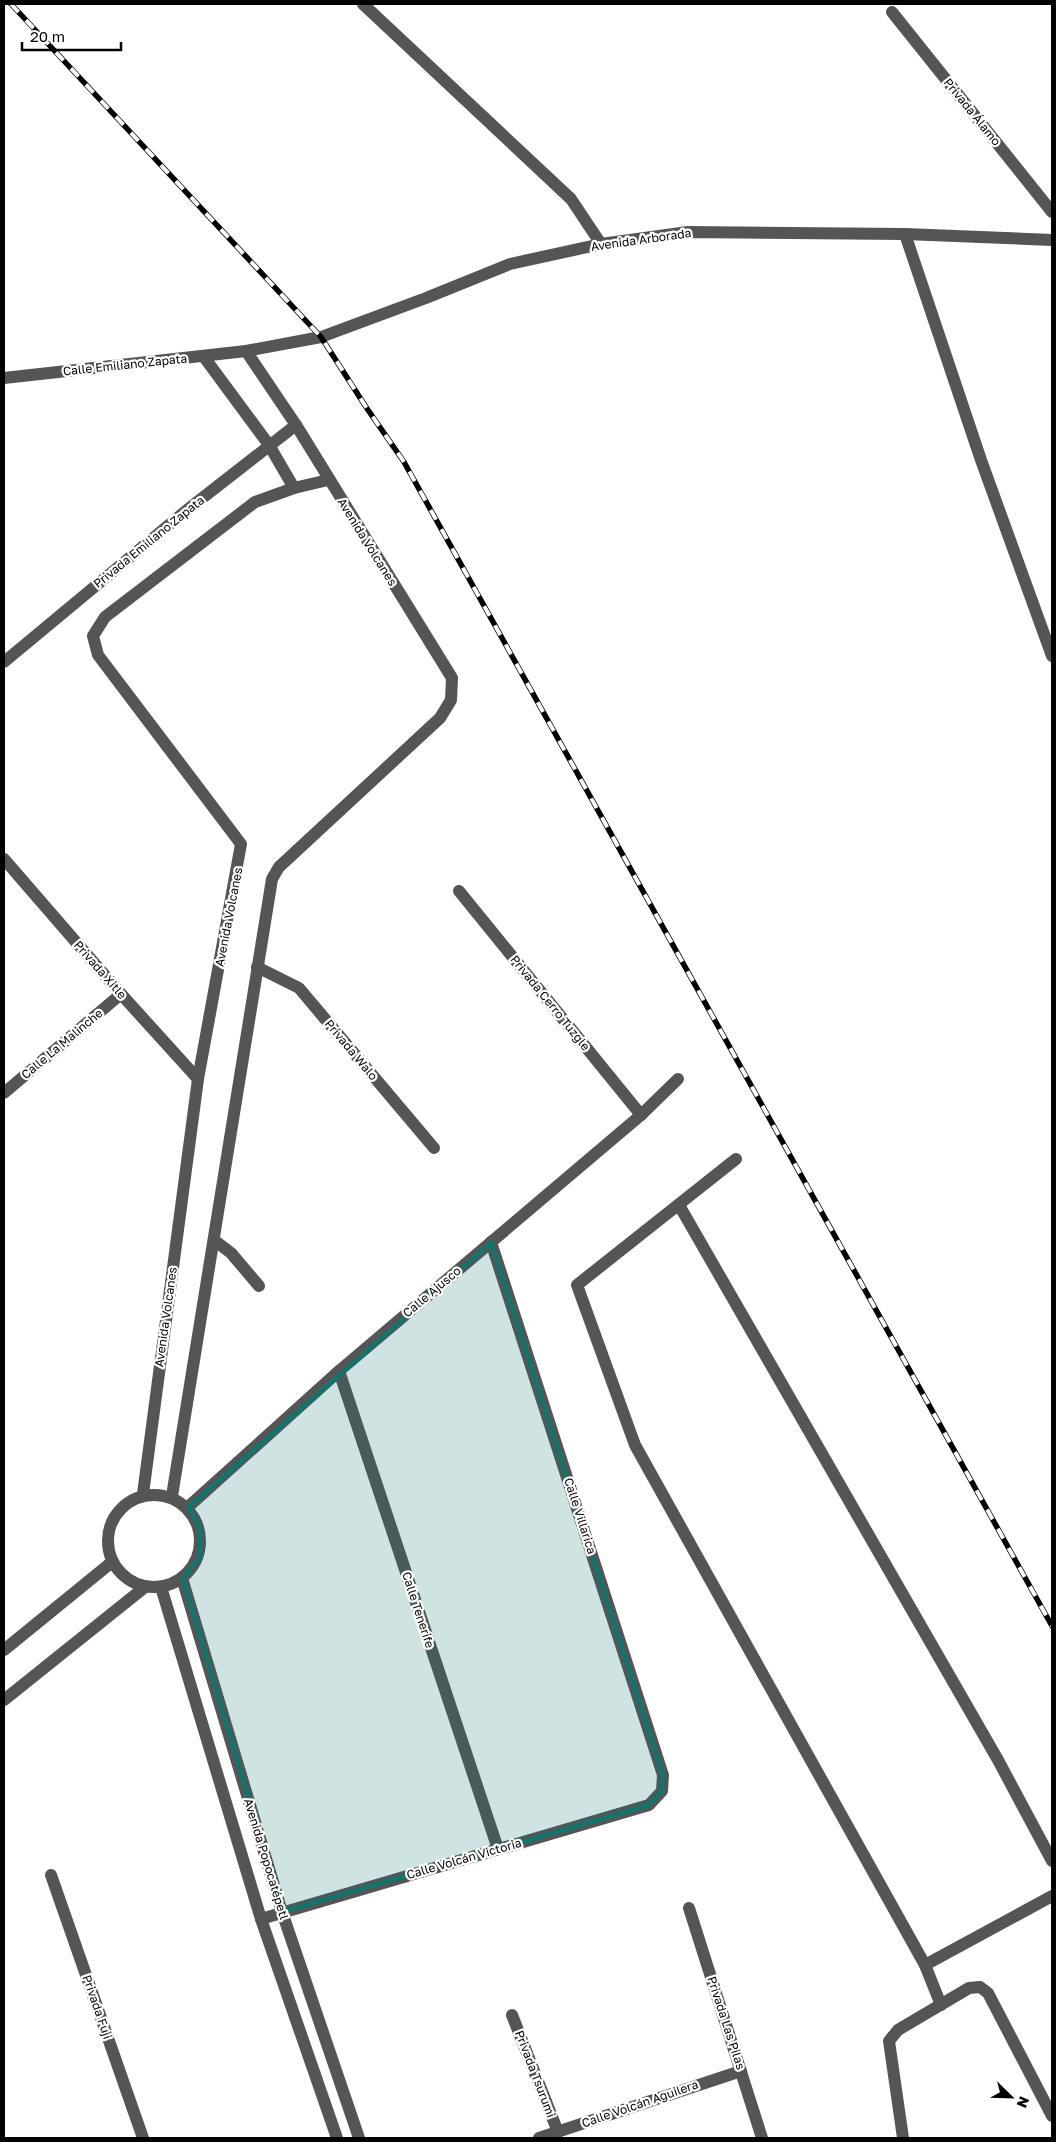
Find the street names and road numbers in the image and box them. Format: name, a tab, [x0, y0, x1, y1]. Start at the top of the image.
street label: Privada Álamo	[941, 75, 1004, 148]
street label: Avenida Arborada	[590, 225, 692, 254]
street label: Calle Emiliano Zapata	[62, 351, 188, 378]
street label: Privada Emiliano Zapata	[90, 492, 207, 591]
street label: Avenida Volcanes	[334, 495, 400, 588]
street label: Avenida Volcanes	[212, 866, 245, 968]
street label: Privada Xitle	[71, 937, 130, 1002]
street label: Privada Cerro Tuzgle	[507, 952, 594, 1053]
street label: Calle La Malinche	[18, 1005, 105, 1082]
street label: Privada Walo	[322, 1016, 381, 1083]
street label: Calle Ajusco	[400, 1263, 464, 1320]
street label: Avenida Volcanes	[151, 1266, 180, 1368]
street label: Calle Villarica	[561, 1476, 600, 1556]
street label: Calle Tenerife	[399, 1570, 438, 1650]
street label: Avenida Popocatépetl	[241, 1796, 292, 1921]
street label: Calle Volcán Victoria	[405, 1835, 523, 1882]
street label: Privada Fuji	[79, 1973, 115, 2041]
street label: Privada Las Pilas	[704, 1974, 749, 2071]
street label: Privada Tsurumi	[512, 2028, 559, 2120]
street label: Calle Volcán Aguilera	[580, 2077, 700, 2131]

